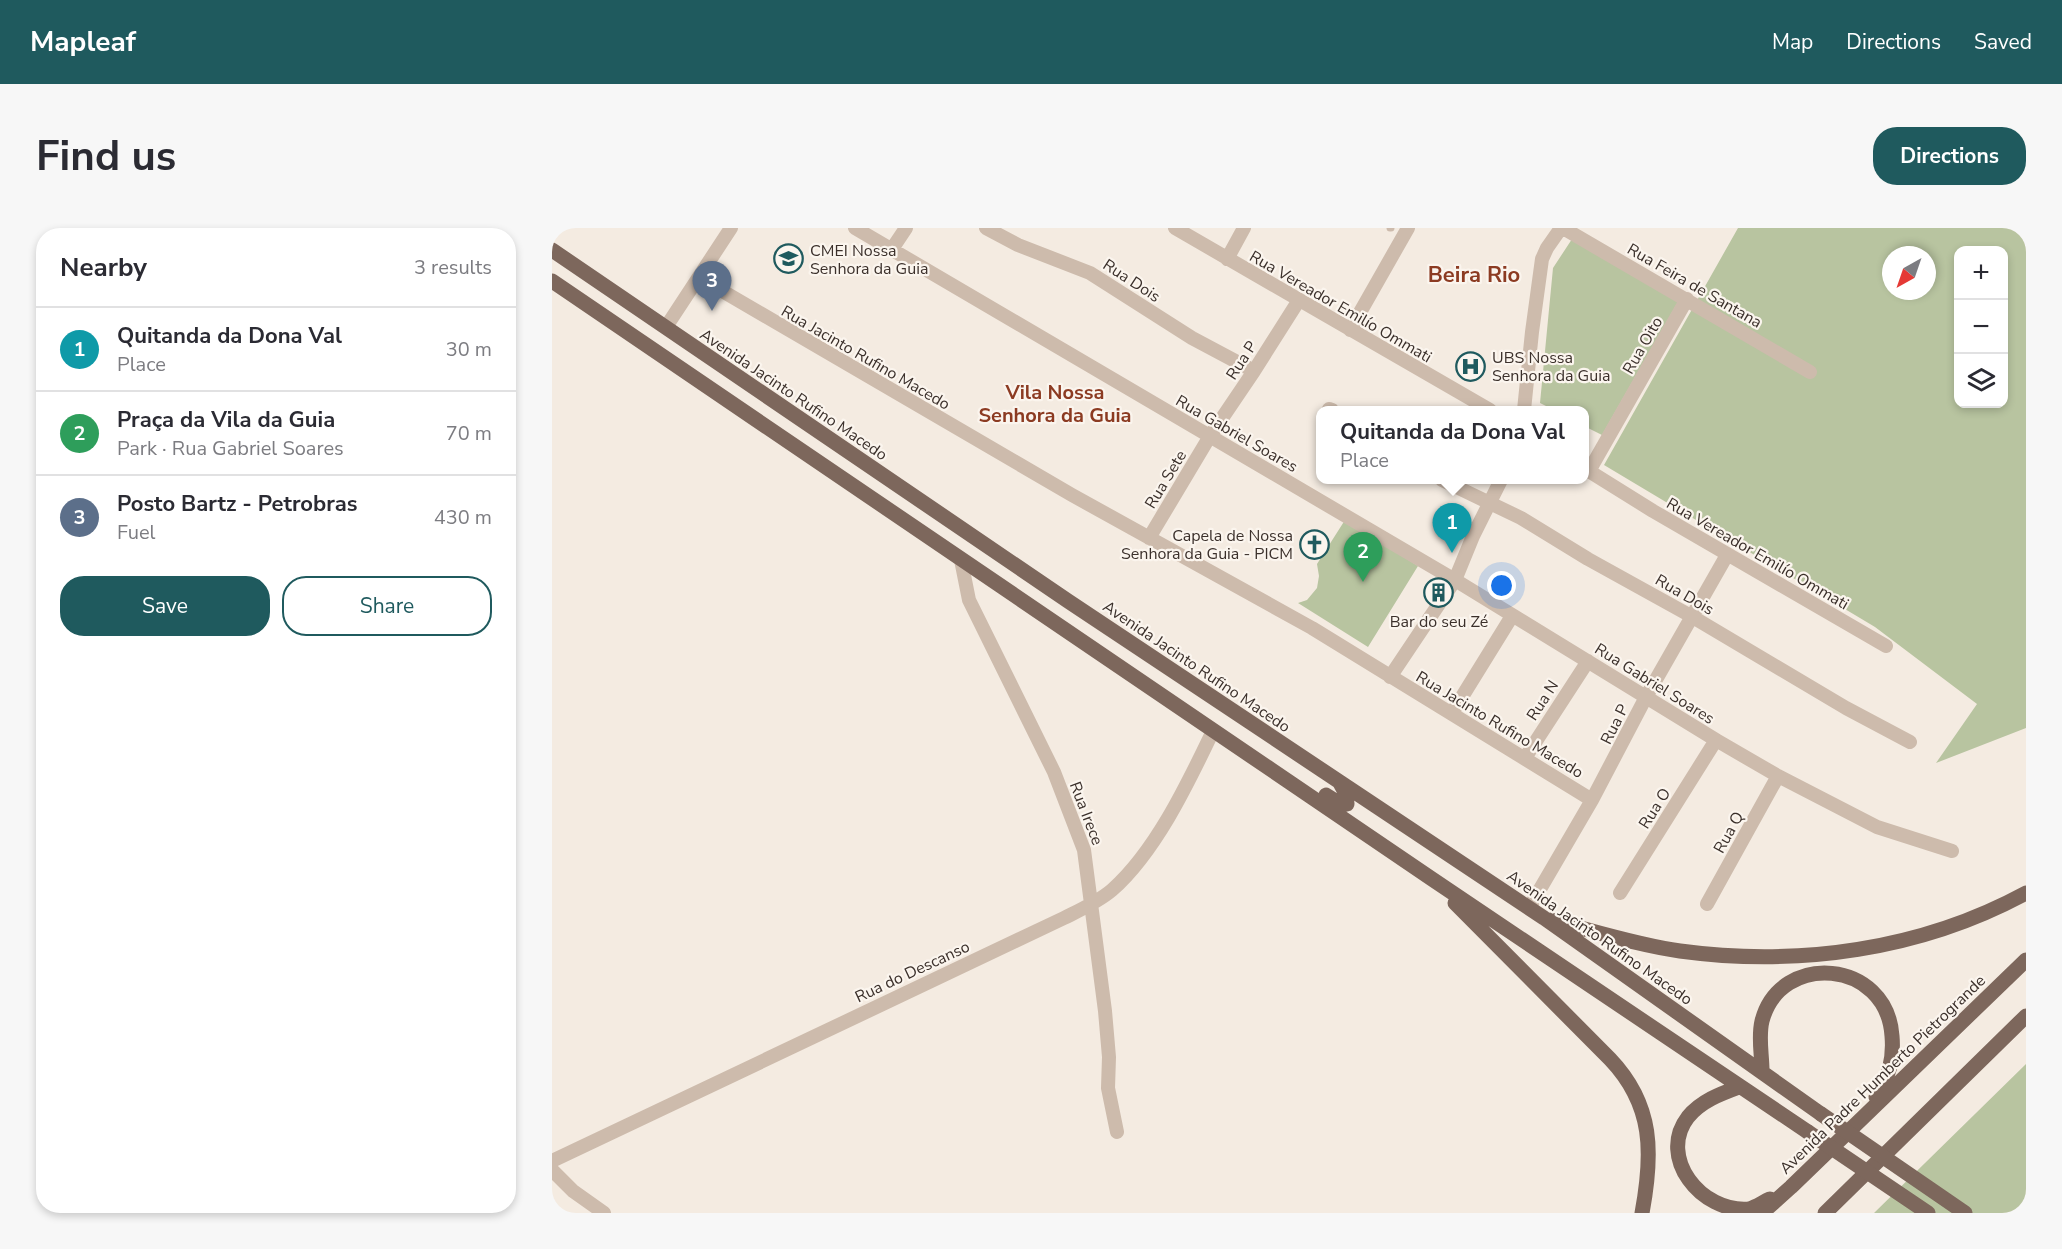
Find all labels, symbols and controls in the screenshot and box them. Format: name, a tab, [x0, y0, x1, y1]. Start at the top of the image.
text: Mapleaf	[30, 23, 136, 61]
text: Map	[1772, 28, 1813, 56]
text: Directions	[1846, 28, 1941, 56]
text: Saved	[1974, 28, 2032, 56]
button: Directions	[1873, 127, 2026, 185]
text: Find us	[36, 128, 176, 185]
street label: Rua Feira de Santana	[1623, 238, 1766, 333]
place label: CMEI Nossa Senhora da Guia	[810, 240, 928, 280]
school or university icon: CMEI Nossa Senhora da Guia	[773, 243, 805, 275]
street label: Rua Vereador Emilío Ommati	[1245, 246, 1436, 368]
north arrow	[1882, 246, 1936, 300]
map controls	[1954, 246, 2008, 408]
button: +	[1954, 246, 2008, 300]
text: Nearby	[60, 250, 147, 285]
text: 3 results	[414, 254, 492, 281]
street label: Rua Dois	[1098, 254, 1164, 308]
district label: Beira Rio	[1428, 260, 1520, 290]
pin: 3	[692, 262, 732, 311]
street label: Rua Jacinto Rufino Macedo	[777, 300, 954, 415]
button: −	[1954, 300, 2008, 354]
street label: Rua Oito	[1618, 313, 1668, 378]
text: Quitanda da Dona Val	[117, 321, 342, 351]
street label: Avenida Jacinto Rufino Macedo	[695, 324, 892, 466]
text: 1	[74, 336, 86, 363]
text: 30 m	[446, 336, 492, 363]
street label: Rua P	[1221, 337, 1263, 384]
place label: UBS Nossa Senhora da Guia	[1492, 347, 1610, 387]
hospital icon: UBS Nossa Senhora da Guia	[1455, 350, 1487, 382]
text: Place	[117, 351, 166, 378]
button: layers	[1954, 354, 2008, 408]
district label: Vila Nossa Senhora da Guia	[978, 379, 1132, 429]
street label: Rua Gabriel Soares	[1171, 390, 1302, 478]
text: Praça da Vila da Guia	[117, 405, 335, 435]
popup	[1316, 406, 1589, 484]
text: Quitanda da Dona Val	[1340, 417, 1565, 447]
text: 2	[74, 420, 86, 447]
text: 70 m	[446, 420, 492, 447]
text: Park · Rua Gabriel Soares	[117, 435, 344, 462]
street label: Rua Sete	[1140, 446, 1192, 513]
text: Place	[1340, 447, 1389, 474]
text: Posto Bartz - Petrobras	[117, 489, 358, 519]
street label: Rua Vereador Emilío Ommati	[1662, 493, 1853, 615]
text: 3	[74, 504, 86, 531]
text: 430 m	[434, 504, 492, 531]
pin: 1	[1432, 504, 1472, 553]
text: Fuel	[117, 519, 156, 546]
place label: Capela de Nossa Senhora da Guia - PICM	[1121, 525, 1293, 565]
church icon: Capela de Nossa Senhora da Guia - PICM	[1298, 528, 1330, 560]
pin: 2	[1344, 532, 1382, 582]
street label: Rua Dois	[1651, 569, 1718, 621]
your location	[1487, 571, 1516, 600]
button: Save	[60, 576, 270, 636]
button: Share	[282, 576, 492, 636]
building icon: Bar do seu Zé	[1423, 577, 1455, 609]
street label: Avenida Jacinto Rufino Macedo	[1098, 596, 1295, 738]
place label: Bar do seu Zé	[1390, 611, 1488, 633]
street label: Rua Gabriel Soares	[1590, 638, 1719, 730]
street label: Rua Jacinto Rufino Macedo	[1412, 666, 1587, 784]
street label: Rua N	[1522, 676, 1564, 725]
street label: Rua P	[1595, 701, 1634, 748]
street label: Rua Irece	[1064, 778, 1108, 848]
street label: Rua O	[1634, 784, 1676, 833]
street label: Rua Q	[1708, 808, 1749, 857]
street label: Avenida Jacinto Rufino Macedo	[1502, 865, 1697, 1011]
street label: Rua do Descanso	[851, 936, 973, 1008]
street label: Avenida Padre Humberto Pietrogrande	[1775, 970, 1991, 1179]

